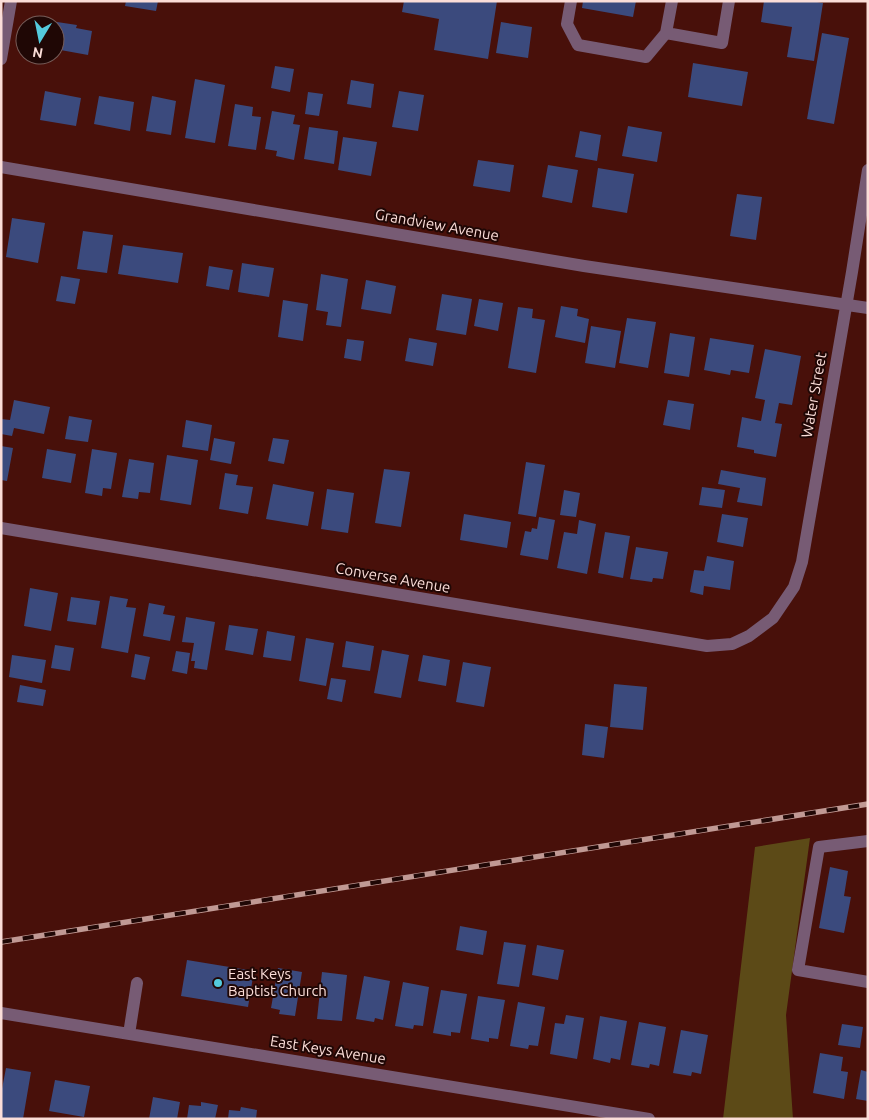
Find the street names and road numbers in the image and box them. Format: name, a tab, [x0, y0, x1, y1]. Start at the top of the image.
street label: Grandview Avenue	[374, 205, 500, 244]
street label: Water Street	[798, 351, 829, 439]
street label: Converse Avenue	[334, 559, 452, 596]
street label: East Keys Avenue	[269, 1032, 387, 1067]

